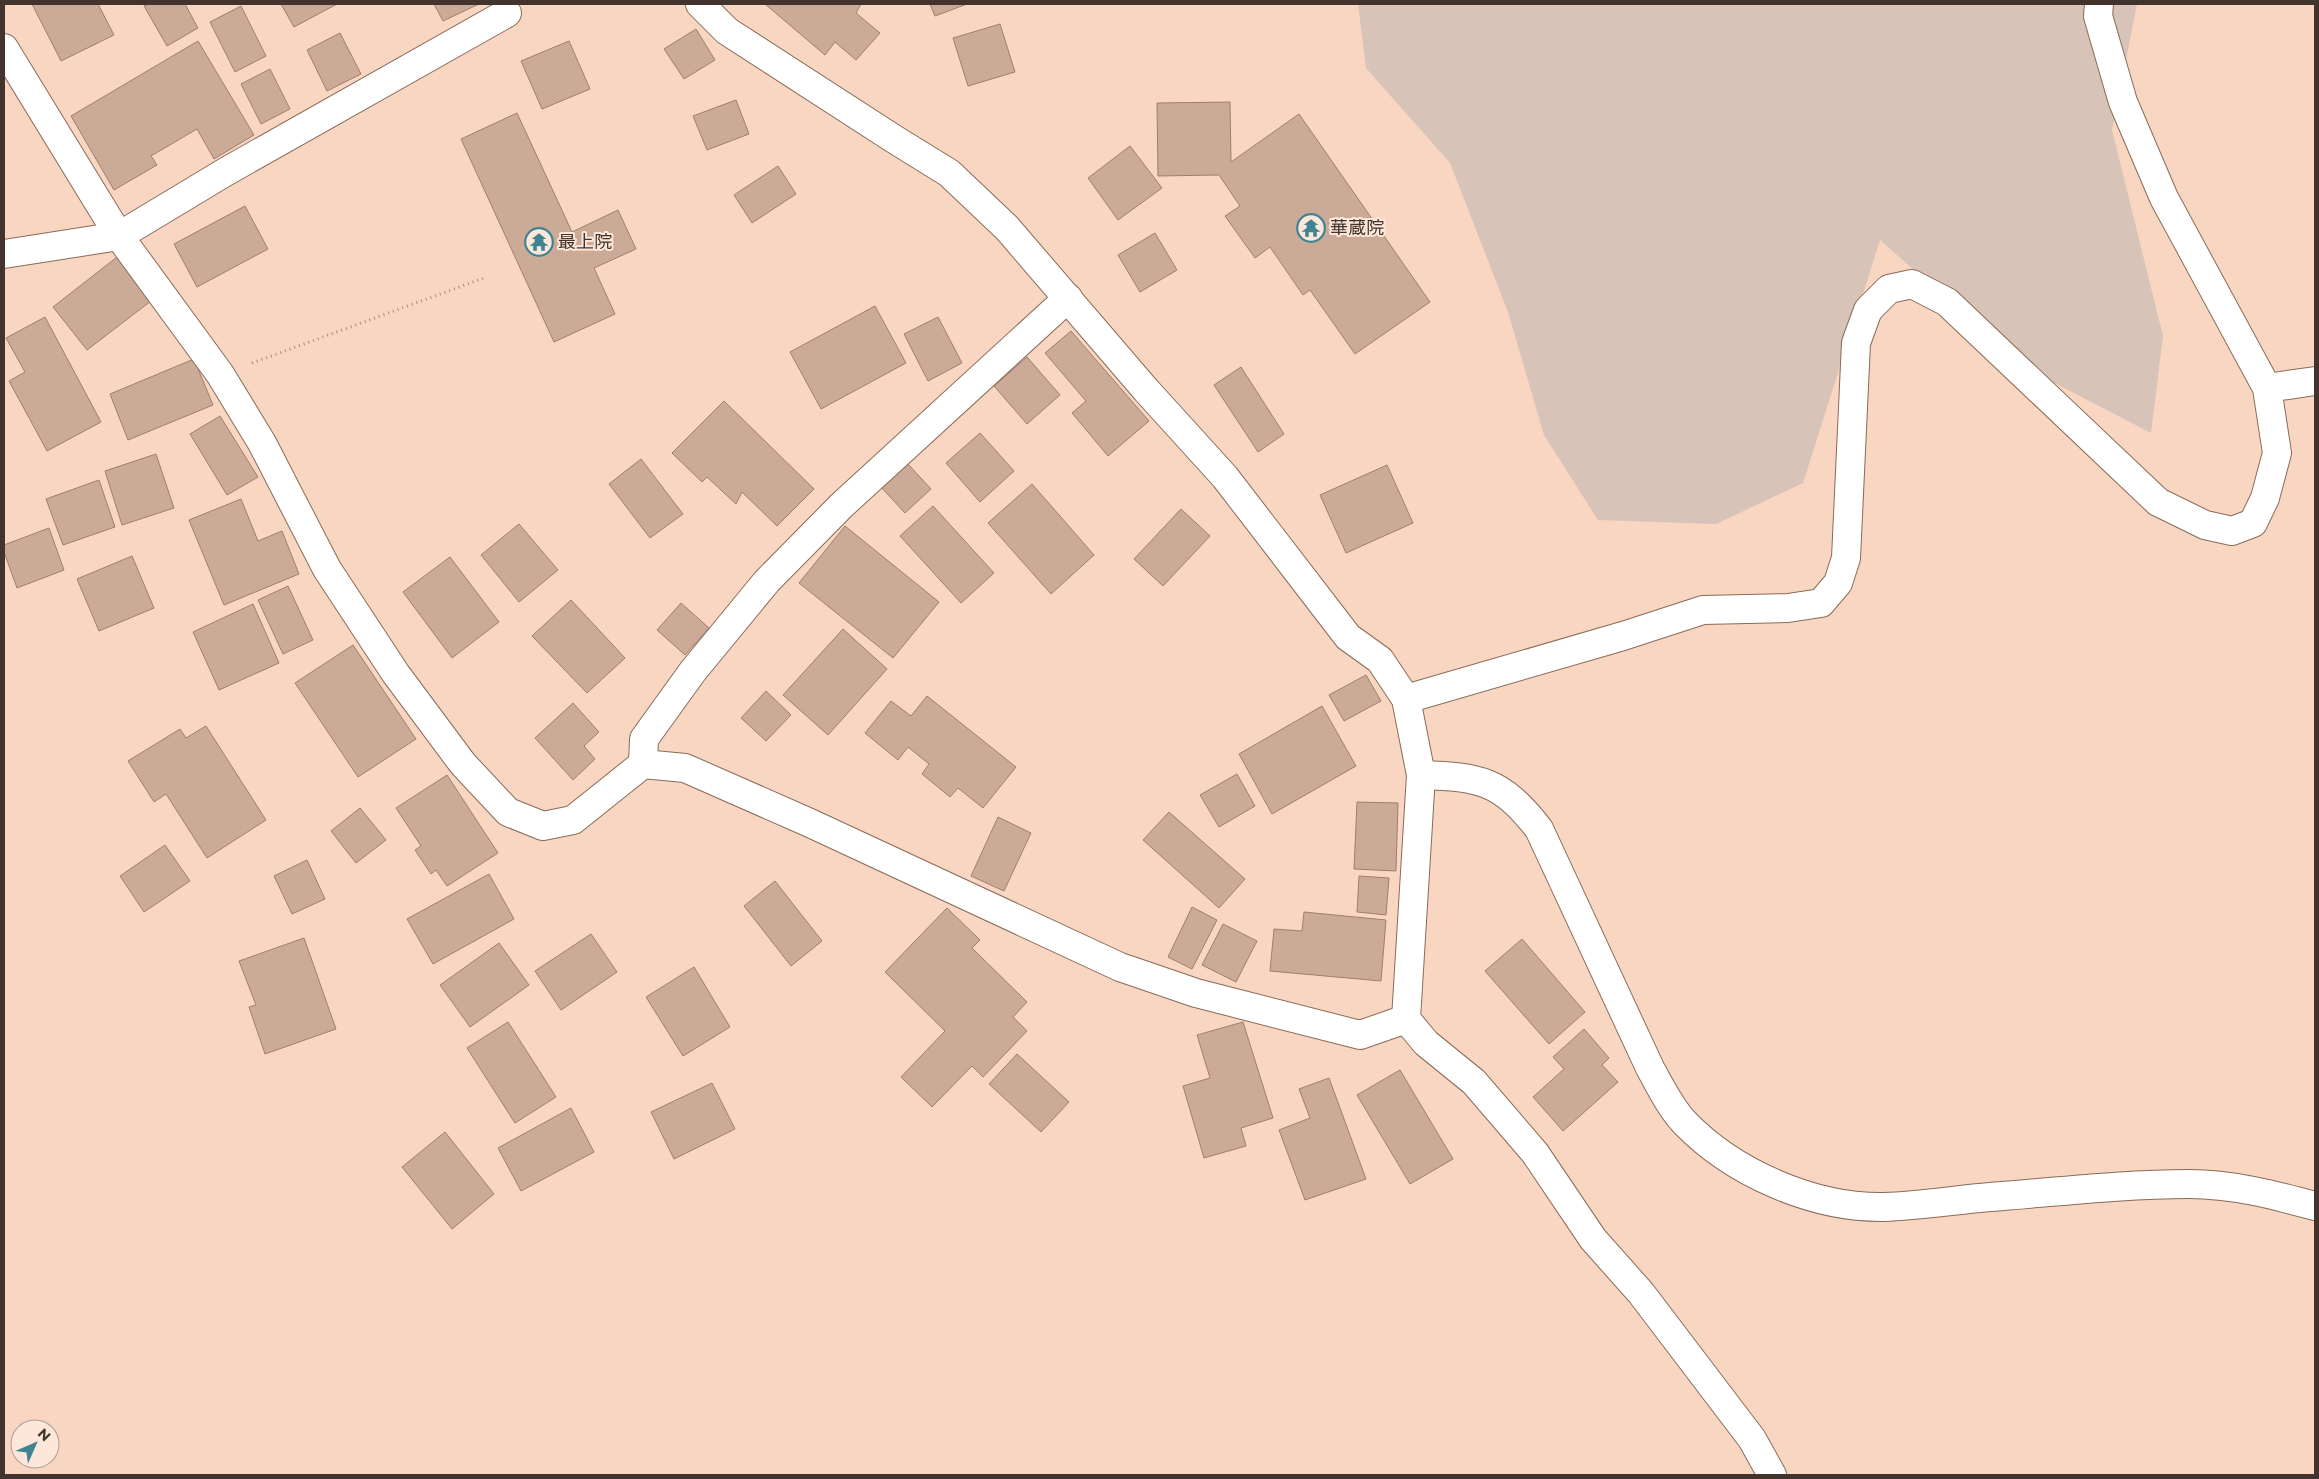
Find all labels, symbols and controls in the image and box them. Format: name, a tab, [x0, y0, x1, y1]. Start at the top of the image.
temple icon: 華蔵院	[1296, 213, 1326, 243]
place label: 華蔵院	[1330, 217, 1384, 239]
temple icon: 最上院	[524, 227, 554, 257]
place label: 最上院	[558, 231, 612, 253]
north arrow	[10, 1419, 60, 1469]
text: N	[34, 1424, 55, 1445]

